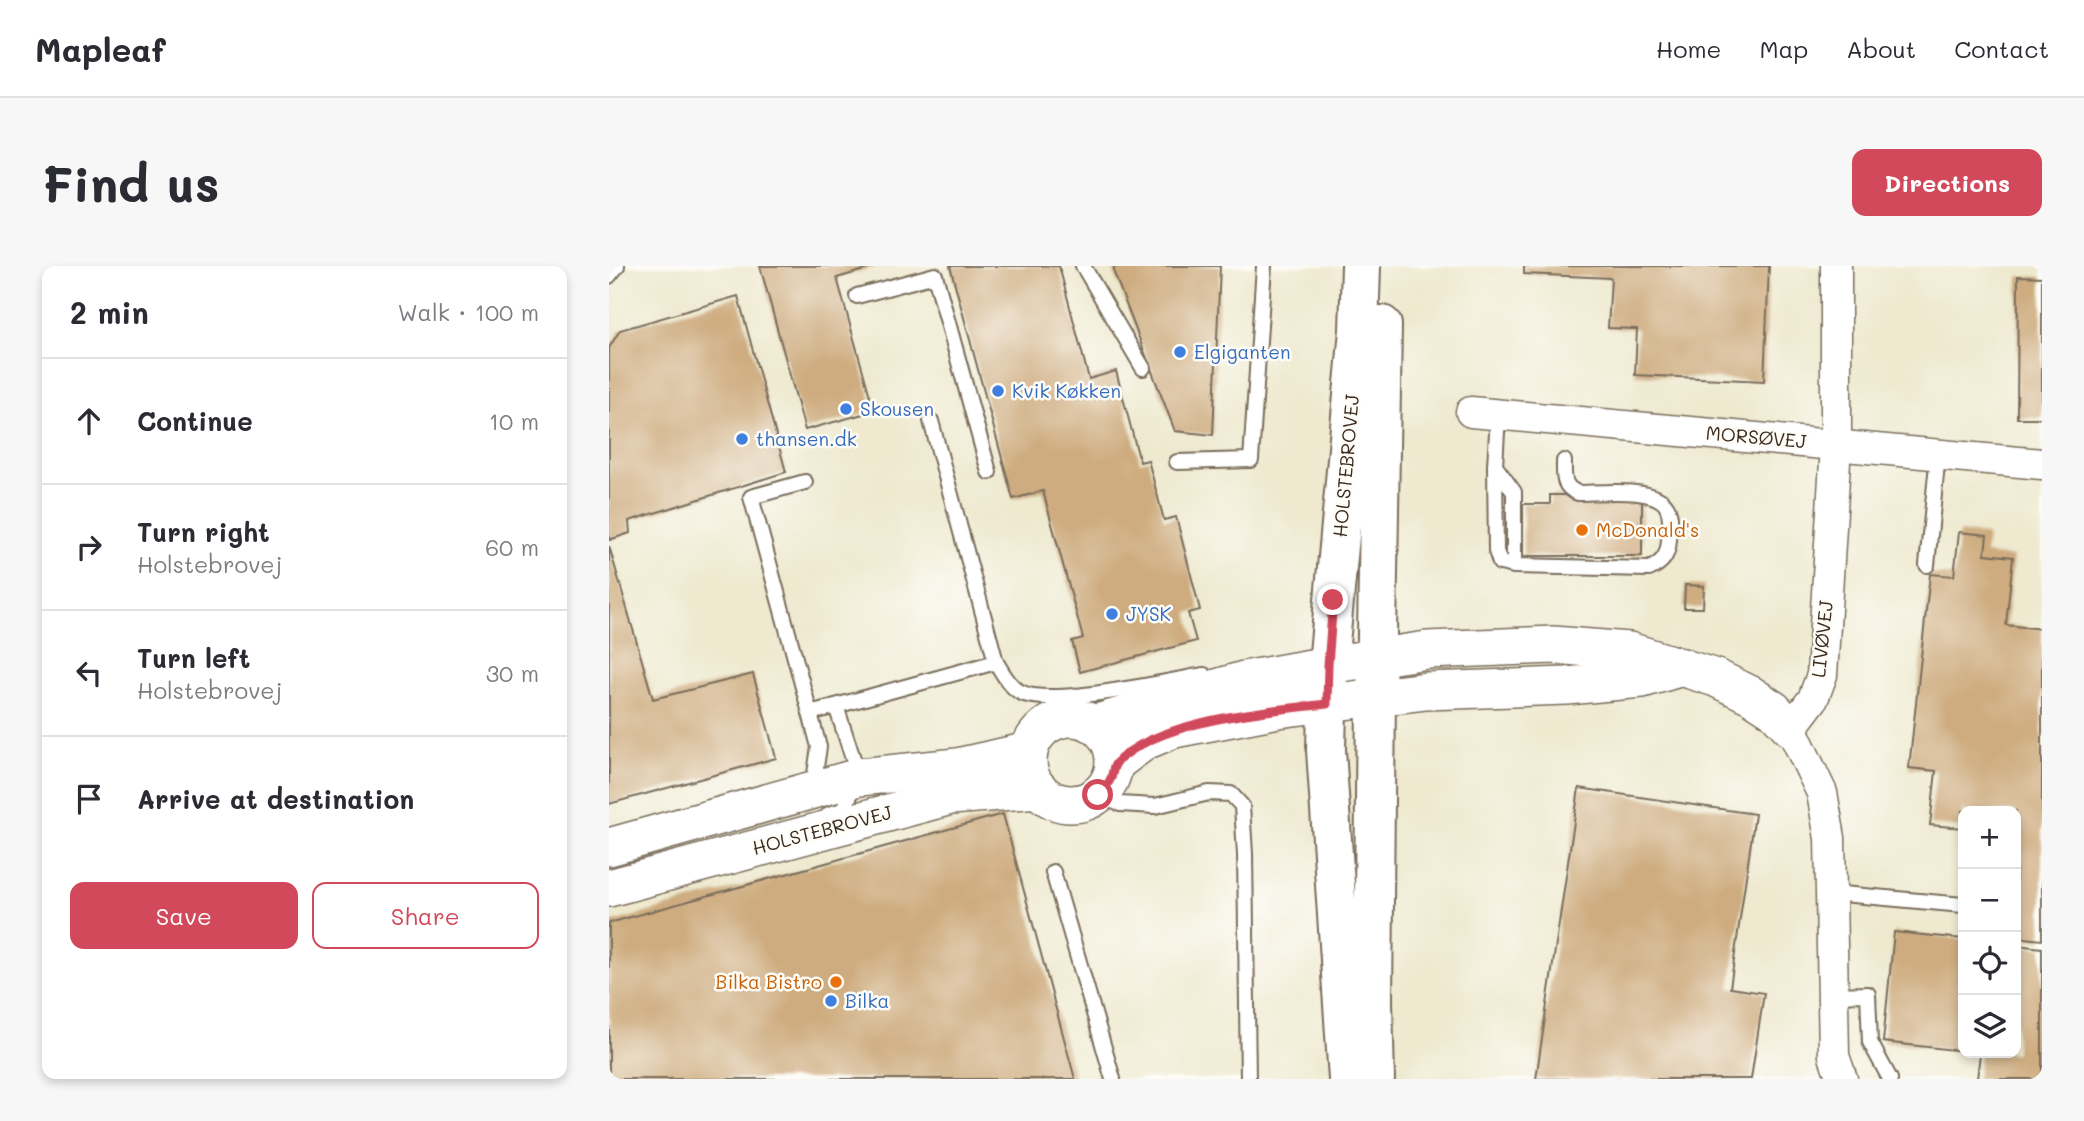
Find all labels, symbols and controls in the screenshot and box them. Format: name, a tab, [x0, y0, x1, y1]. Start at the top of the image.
text: Mapleaf	[35, 27, 166, 70]
text: Home	[1656, 33, 1721, 64]
text: Map	[1759, 33, 1808, 64]
text: About	[1846, 33, 1916, 64]
text: Contact	[1954, 33, 2049, 64]
button: Directions	[1852, 149, 2042, 216]
text: Find us	[42, 151, 220, 214]
text: 2 min	[70, 292, 149, 332]
text: Walk · 100 m	[397, 297, 539, 327]
place label: Elgiganten	[1194, 339, 1291, 364]
marker: Elgiganten	[1172, 344, 1188, 360]
place label: Kvik Køkken	[1012, 378, 1121, 403]
marker: Kvik Køkken	[990, 383, 1006, 399]
street label: HOLSTEBROVEJ	[1327, 393, 1364, 538]
place label: Skousen	[860, 396, 934, 421]
marker: Skousen	[838, 401, 854, 417]
icon: ahead	[70, 402, 108, 440]
text: Continue	[137, 404, 253, 438]
text: 10 m	[489, 406, 539, 436]
street label: MORSØVEJ	[1705, 420, 1808, 453]
place label: thansen.dk	[756, 426, 857, 451]
marker: thansen.dk	[734, 431, 750, 447]
text: Turn right	[137, 515, 270, 549]
place label: McDonald's	[1596, 517, 1699, 542]
marker: McDonald's	[1574, 522, 1590, 538]
icon: right	[70, 528, 108, 566]
text: 60 m	[485, 532, 539, 562]
text: Holstebrovej	[137, 549, 282, 579]
route end	[1317, 584, 1348, 615]
street label: LIVØVEJ	[1805, 599, 1838, 679]
place label: JYSK	[1126, 601, 1172, 626]
marker: JYSK	[1104, 606, 1120, 622]
text: Turn left	[137, 641, 250, 675]
icon: left	[70, 654, 108, 692]
text: 30 m	[486, 658, 539, 688]
text: Holstebrovej	[137, 675, 282, 705]
route start	[1082, 779, 1113, 810]
icon: arrive	[70, 780, 108, 818]
text: Arrive at destination	[137, 782, 414, 816]
street label: HOLSTEBROVEJ	[749, 799, 895, 860]
map controls	[1958, 806, 2021, 1058]
button: +	[1958, 806, 2021, 869]
button: −	[1958, 869, 2021, 932]
button: Save	[70, 882, 298, 949]
button: Share	[312, 882, 539, 949]
button: locate	[1958, 932, 2021, 995]
place label: Bilka Bistro	[716, 969, 822, 994]
marker: Bilka Bistro	[828, 974, 844, 990]
place label: Bilka	[845, 988, 889, 1013]
marker: Bilka	[823, 993, 839, 1009]
button: layers	[1958, 995, 2021, 1058]

